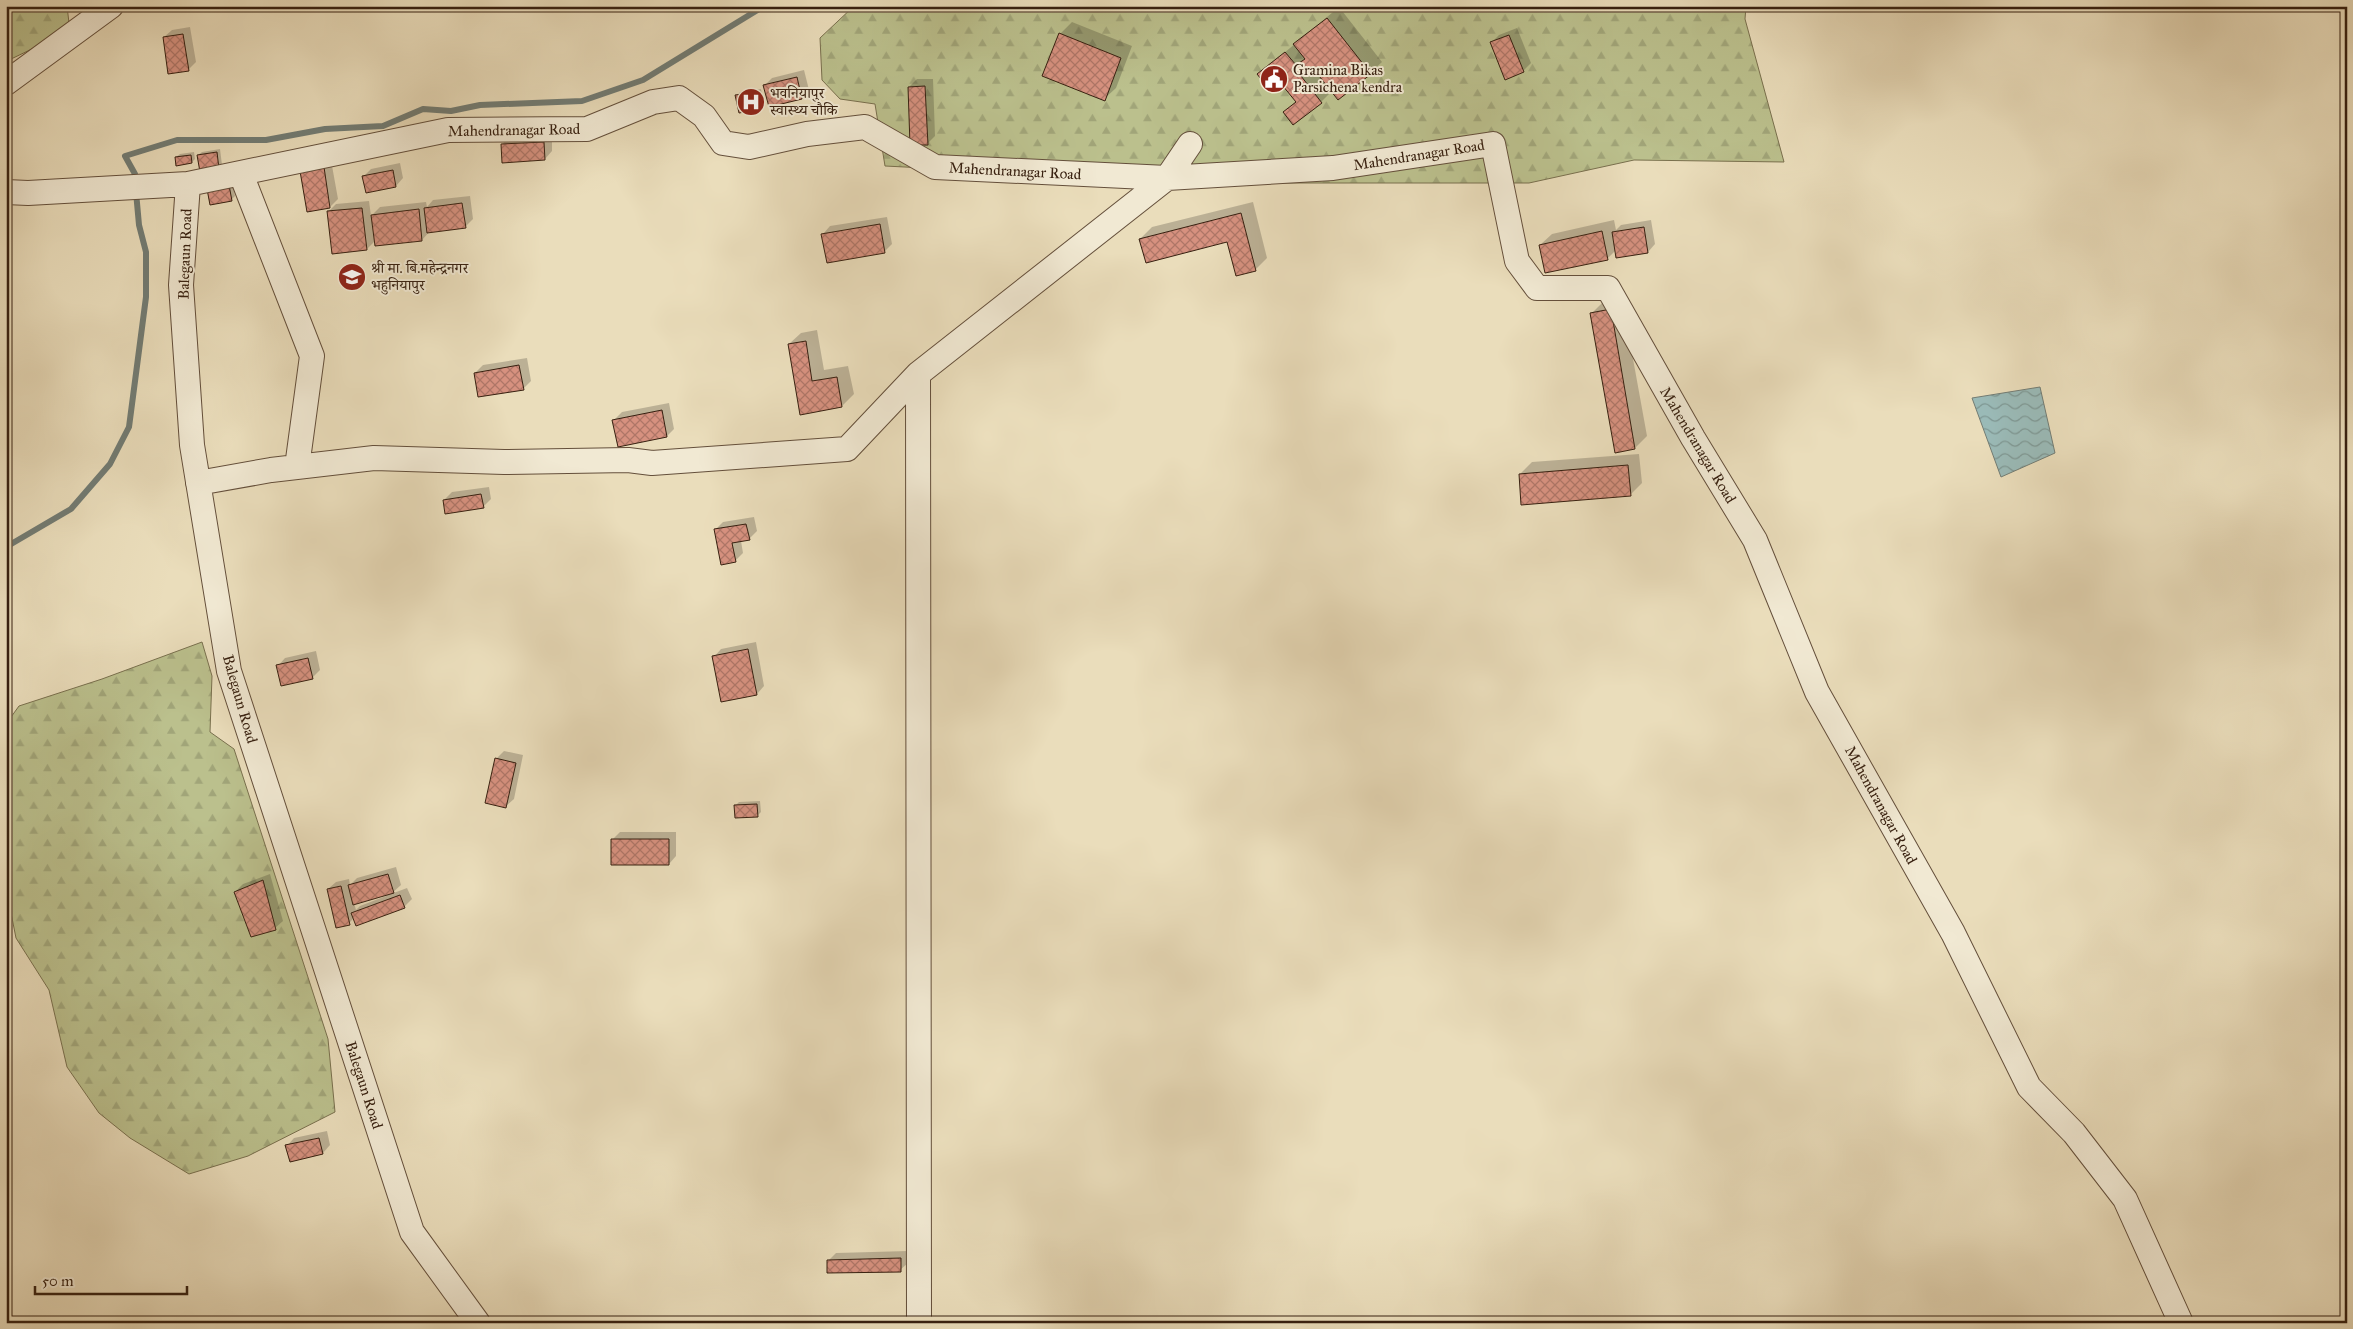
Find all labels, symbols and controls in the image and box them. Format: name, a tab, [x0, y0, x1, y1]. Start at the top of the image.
place label: Gramina Bikas Parsichena kendra	[1293, 61, 1403, 96]
public building icon: Gramina Bikas Parsichena kendra	[1259, 64, 1289, 94]
place label: भवनियापुर स्वास्थ्य चाैकि	[769, 84, 839, 119]
hospital icon: भवनियापुर स्वास्थ्य चाैकि	[736, 87, 766, 117]
street label: Mahendranagar Road	[448, 120, 581, 140]
street label: Mahendranagar Road	[1352, 136, 1486, 174]
street label: Mahendranagar Road	[948, 159, 1082, 183]
street label: Balegaun Road	[174, 208, 196, 300]
place label: श्री मा. बि.महेन्द्रनगर भहुनियापुर	[371, 259, 469, 295]
school or university icon: श्री मा. बि.महेन्द्रनगर भहुनियापुर	[337, 262, 367, 292]
street label: Mahendranagar Road	[1656, 384, 1740, 507]
street label: Balegaun Road	[219, 653, 261, 746]
street label: Mahendranagar Road	[1841, 743, 1921, 868]
street label: Balegaun Road	[341, 1039, 387, 1132]
scale bar	[35, 1264, 188, 1296]
text: 50 m	[42, 1272, 74, 1290]

